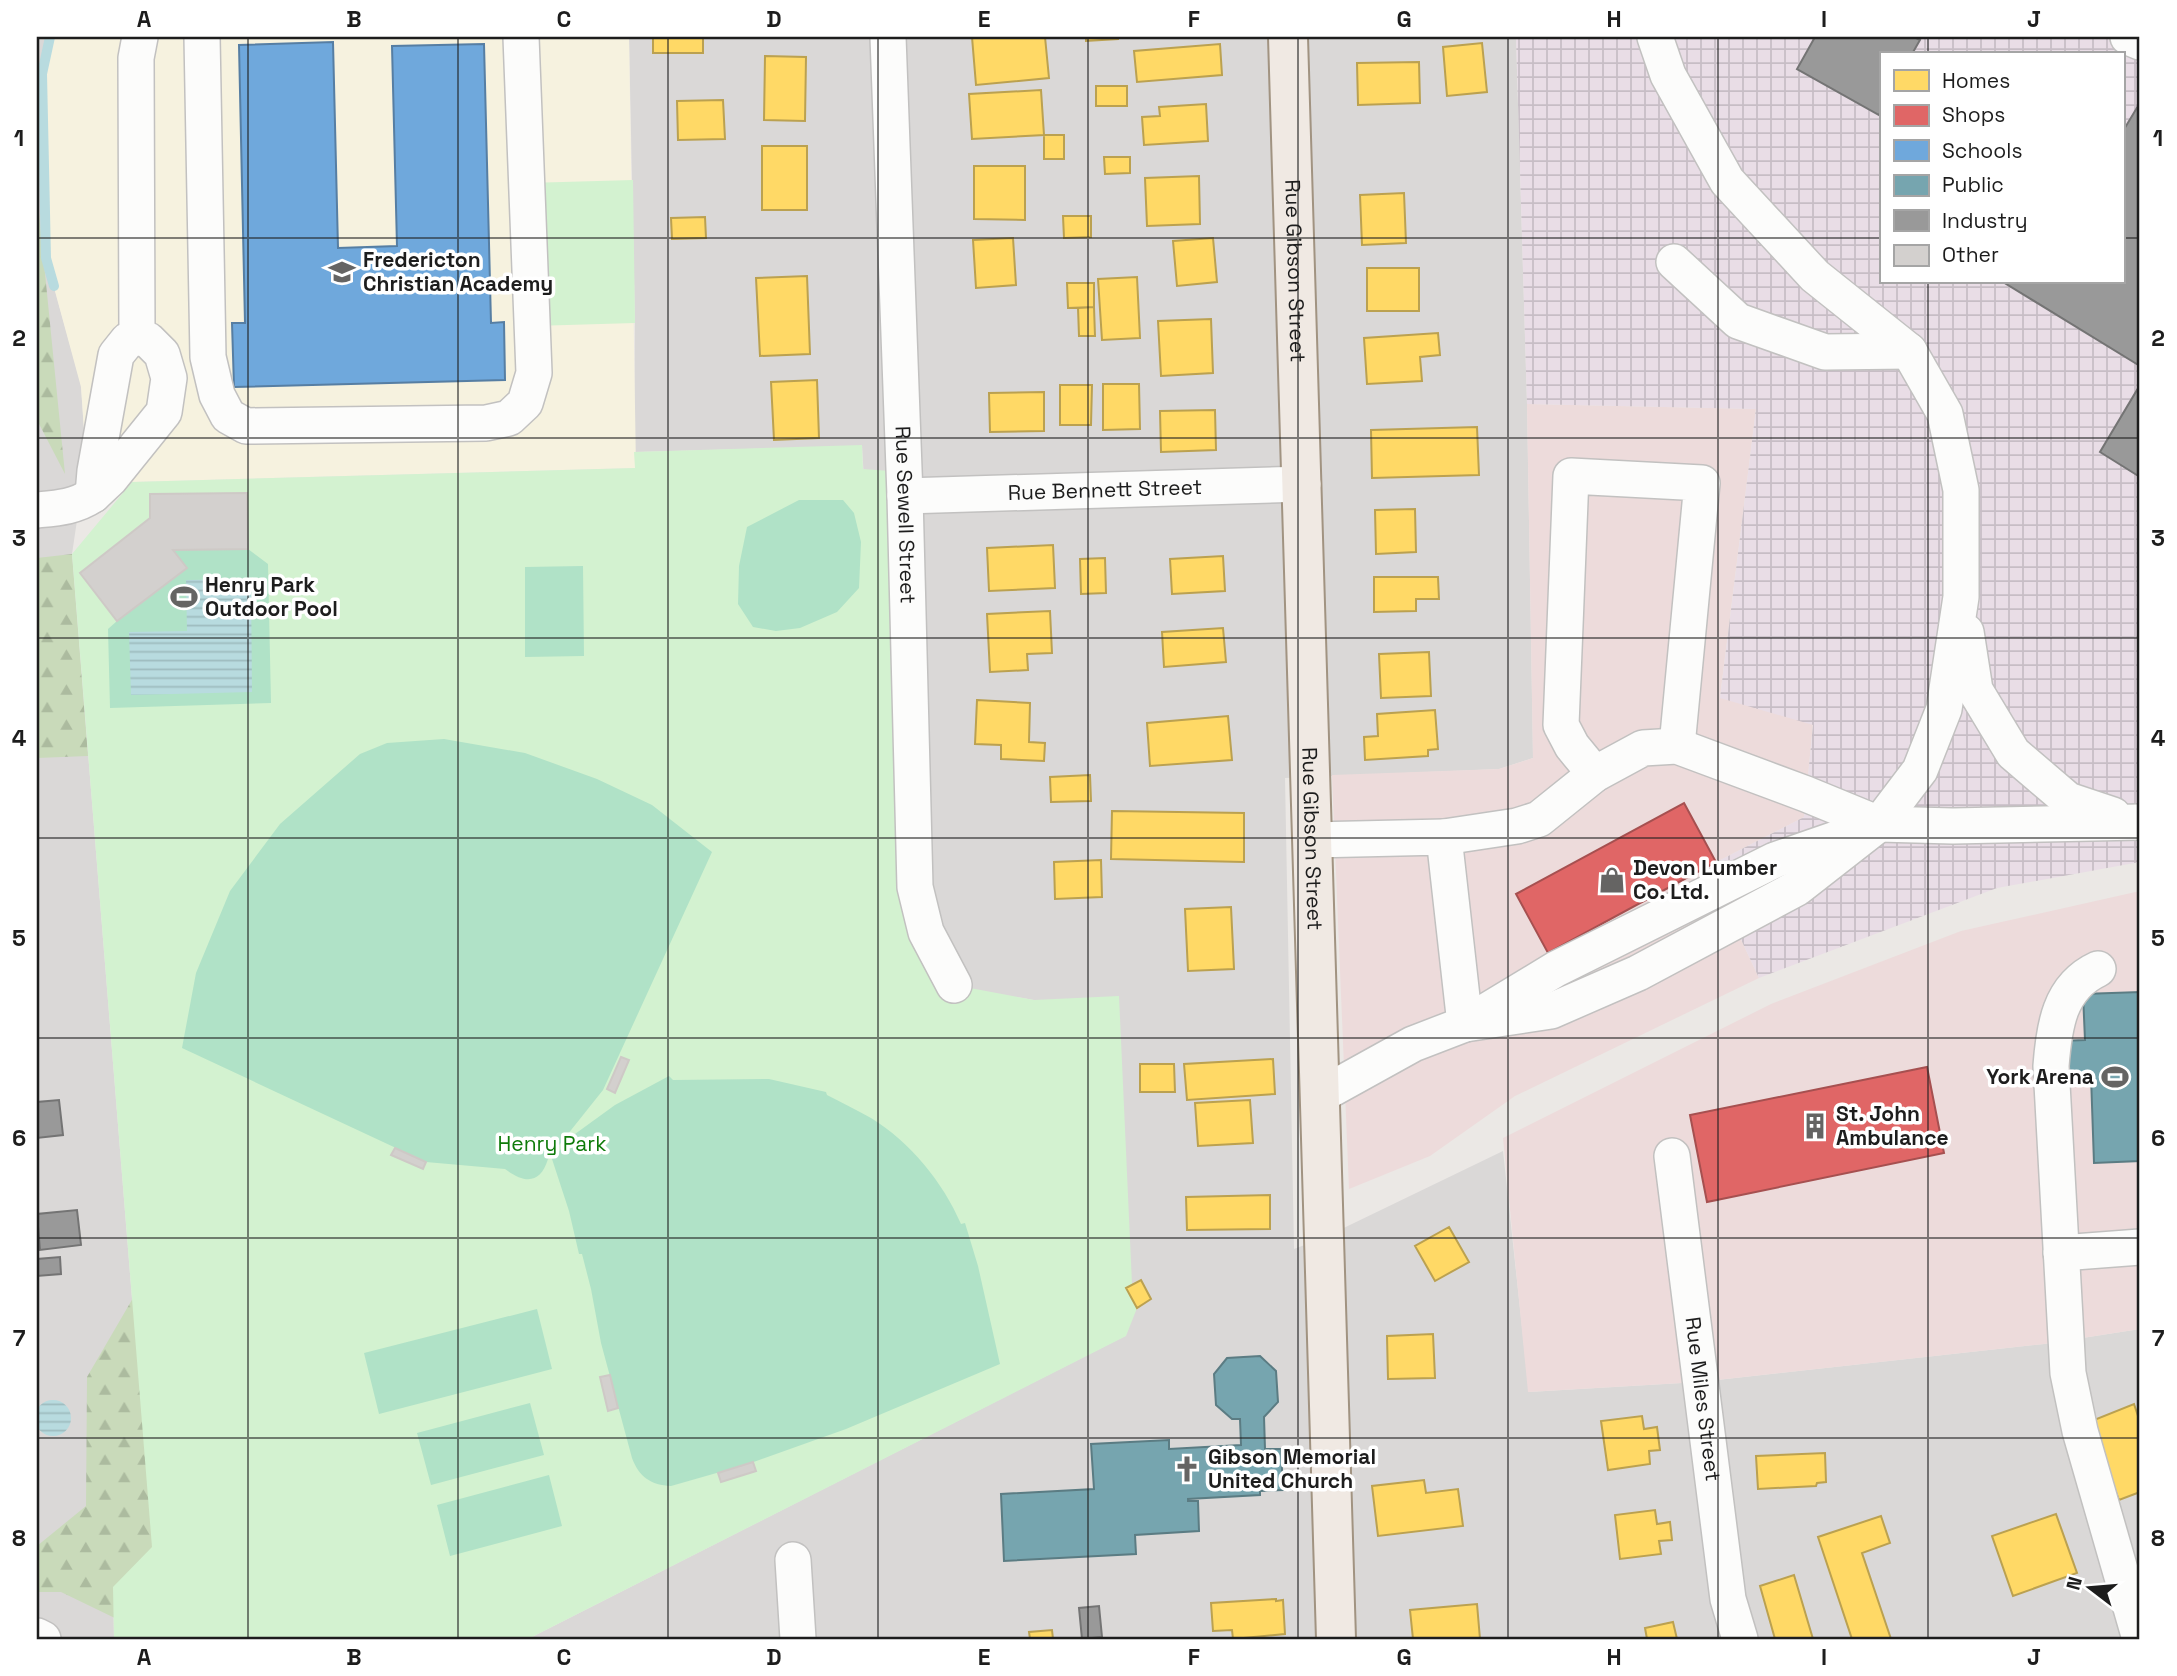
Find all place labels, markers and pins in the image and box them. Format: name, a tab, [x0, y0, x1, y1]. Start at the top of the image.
place label: Fredericton Christian Academy	[363, 246, 553, 297]
school or university icon: Fredericton Christian Academy	[327, 257, 357, 287]
place label: Henry Park Outdoor Pool	[205, 571, 338, 622]
sports icon: Henry Park Outdoor Pool	[169, 582, 199, 612]
place label: Devon Lumber Co. Ltd.	[1633, 854, 1777, 905]
shop icon: Devon Lumber Co. Ltd.	[1597, 865, 1627, 895]
sports icon: York Arena	[2100, 1062, 2130, 1092]
place label: York Arena	[1986, 1063, 2094, 1090]
place label: St. John Ambulance	[1836, 1100, 1949, 1151]
building icon: St. John Ambulance	[1800, 1111, 1830, 1141]
place label: Gibson Memorial United Church	[1208, 1443, 1376, 1494]
church icon: Gibson Memorial United Church	[1172, 1454, 1202, 1484]

